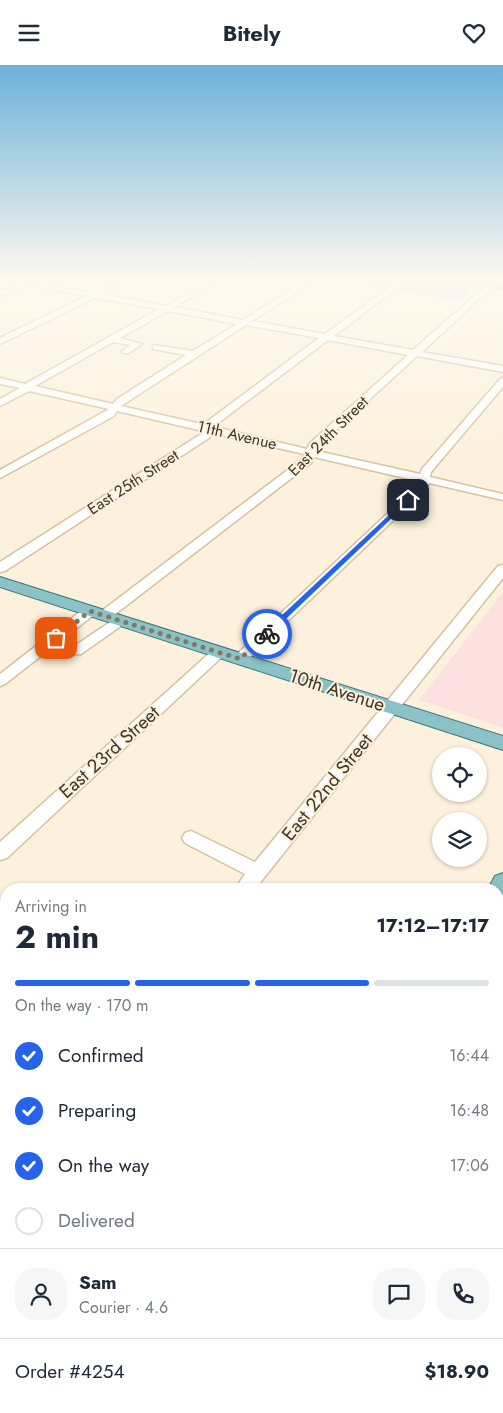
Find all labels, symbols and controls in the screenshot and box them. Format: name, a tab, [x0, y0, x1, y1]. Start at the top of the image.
text: Bitely	[223, 17, 280, 49]
icon: menu	[15, 19, 43, 47]
icon: heart	[460, 19, 488, 47]
street label: East 24th Street	[283, 391, 373, 481]
street label: 11th Avenue	[195, 415, 279, 455]
street label: East 25th Street	[83, 444, 183, 520]
pin	[387, 479, 429, 521]
icon: home	[394, 486, 422, 514]
courier	[242, 609, 292, 659]
pin	[35, 617, 77, 659]
icon: bike	[253, 620, 281, 648]
icon: bag	[42, 624, 70, 652]
street label: 10th Avenue	[286, 662, 389, 718]
street label: East 23rd Street	[53, 699, 166, 805]
street label: East 22nd Street	[275, 727, 379, 846]
map controls	[432, 747, 487, 867]
button: locate	[432, 747, 487, 802]
button: layers	[432, 812, 487, 867]
text: Arriving in	[15, 895, 87, 918]
text: 17:12–17:17	[376, 912, 489, 939]
text: 2 min	[15, 914, 99, 960]
text: On the way · 170 m	[15, 994, 149, 1017]
icon: check	[15, 1042, 43, 1070]
text: Confirmed	[58, 1042, 144, 1069]
text: 16:44	[449, 1044, 489, 1067]
icon: check	[15, 1097, 43, 1125]
text: Preparing	[58, 1097, 136, 1124]
text: 16:48	[450, 1099, 489, 1122]
icon: check	[15, 1152, 43, 1180]
text: On the way	[58, 1152, 149, 1179]
text: 17:06	[450, 1154, 489, 1177]
text: Delivered	[58, 1207, 135, 1234]
button: person	[15, 1268, 67, 1320]
button: chat	[373, 1268, 425, 1320]
button: phone	[437, 1268, 489, 1320]
text: Sam	[79, 1269, 117, 1296]
text: Courier · 4.6	[79, 1296, 168, 1319]
text: Order #4254	[15, 1358, 125, 1385]
text: $18.90	[424, 1358, 489, 1385]

